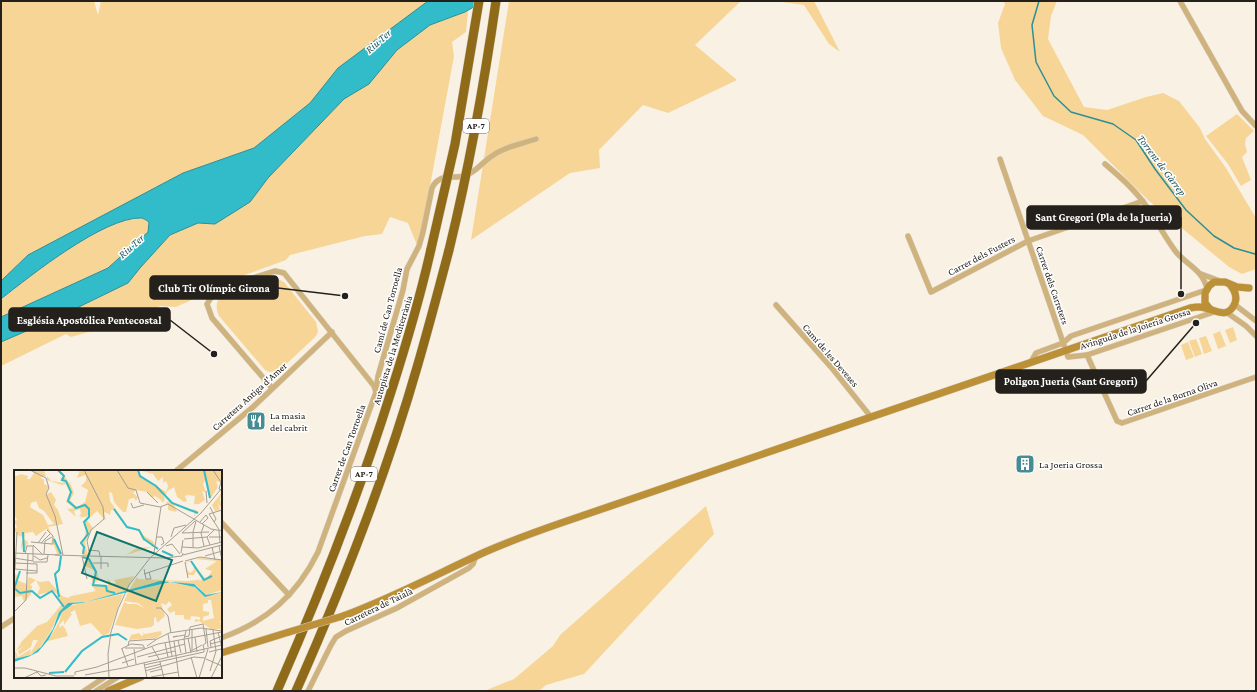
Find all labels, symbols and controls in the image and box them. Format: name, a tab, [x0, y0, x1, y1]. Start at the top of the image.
water label: Riu Ter	[363, 26, 394, 56]
road number: AP-7	[463, 119, 489, 133]
water label: Torrent de Gàrrep	[1134, 132, 1189, 198]
callout: Sant Gregori (Pla de la Jueria)	[1027, 206, 1181, 229]
text: Sant Gregori (Pla de la Jueria)	[1035, 211, 1173, 224]
water label: Riu Ter	[116, 231, 147, 261]
street label: Carrer dels Fusters	[946, 233, 1017, 278]
street label: Carrer dels Carreters	[1034, 245, 1071, 326]
street label: Camí de Can Torroella	[371, 266, 404, 354]
callout: Club Tir Olímpic Girona	[150, 276, 278, 299]
text: Club Tir Olímpic Girona	[158, 282, 271, 294]
street label: Autopista de la Mediterrània	[371, 294, 414, 406]
street label: Avinguda de la Joieria Grossa	[1079, 305, 1192, 352]
callout: Església Apostólica Pentecostal	[9, 308, 170, 331]
text: Església Apostólica Pentecostal	[17, 314, 162, 326]
street label: Camí de les Deveses	[800, 322, 861, 389]
street label: Carretera Antiga d'Amer	[210, 360, 289, 433]
callout: Poligon Jueria (Sant Gregori)	[996, 370, 1146, 393]
text: Poligon Jueria (Sant Gregori)	[1004, 375, 1138, 388]
street label: Carrer de la Borna Oliva	[1126, 377, 1219, 418]
street label: Carrer de Can Torroella	[325, 402, 368, 494]
restaurant icon: La masia del cabrit	[245, 410, 267, 432]
place label: La masia del cabrit	[270, 410, 308, 433]
building icon: La Joeria Grossa	[1014, 453, 1036, 475]
place label: La Joeria Grossa	[1039, 459, 1103, 470]
road number: AP-7	[351, 467, 377, 481]
inset map	[14, 470, 222, 678]
street label: Carretera de Taialà	[342, 585, 415, 628]

